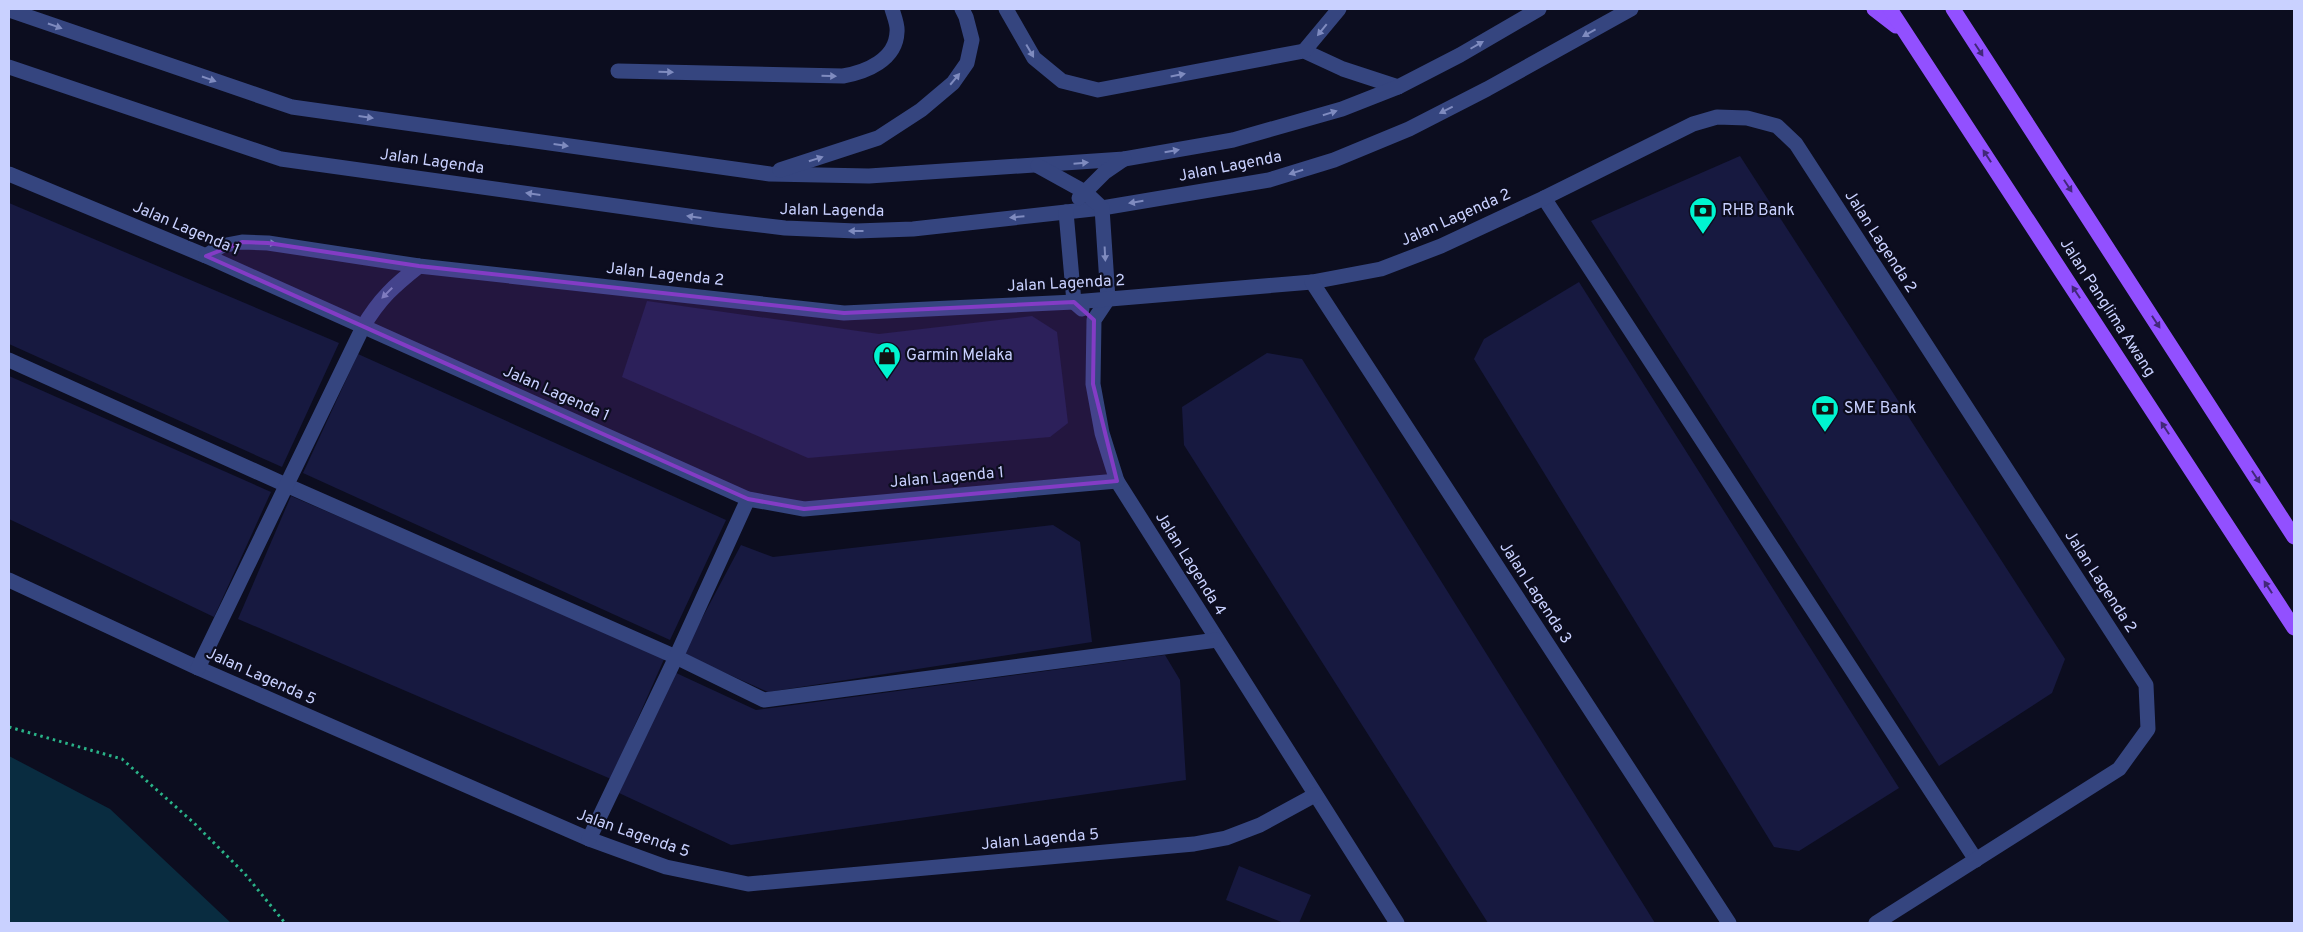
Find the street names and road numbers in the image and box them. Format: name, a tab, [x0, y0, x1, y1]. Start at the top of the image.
street label: Jalan Lagenda	[379, 145, 485, 179]
street label: Jalan Lagenda	[1177, 147, 1283, 187]
street label: Jalan Lagenda 2	[1398, 185, 1514, 251]
street label: Jalan Lagenda 2	[1839, 187, 1921, 297]
street label: Jalan Lagenda 1	[129, 197, 243, 261]
street label: Jalan Lagenda	[779, 200, 885, 222]
street label: Jalan Panglima Awang	[2055, 235, 2159, 381]
street label: Jalan Lagenda 2	[605, 259, 725, 291]
street label: Jalan Lagenda 2	[1006, 271, 1126, 297]
street label: Jalan Lagenda 1	[500, 362, 612, 426]
street label: Jalan Lagenda 1	[889, 463, 1005, 493]
street label: Jalan Lagenda 4	[1150, 509, 1230, 620]
street label: Jalan Lagenda 2	[2059, 527, 2141, 637]
street label: Jalan Lagenda 3	[1494, 538, 1576, 648]
street label: Jalan Lagenda 5	[203, 644, 319, 710]
street label: Jalan Lagenda 5	[574, 805, 692, 863]
street label: Jalan Lagenda 5	[980, 825, 1100, 855]

